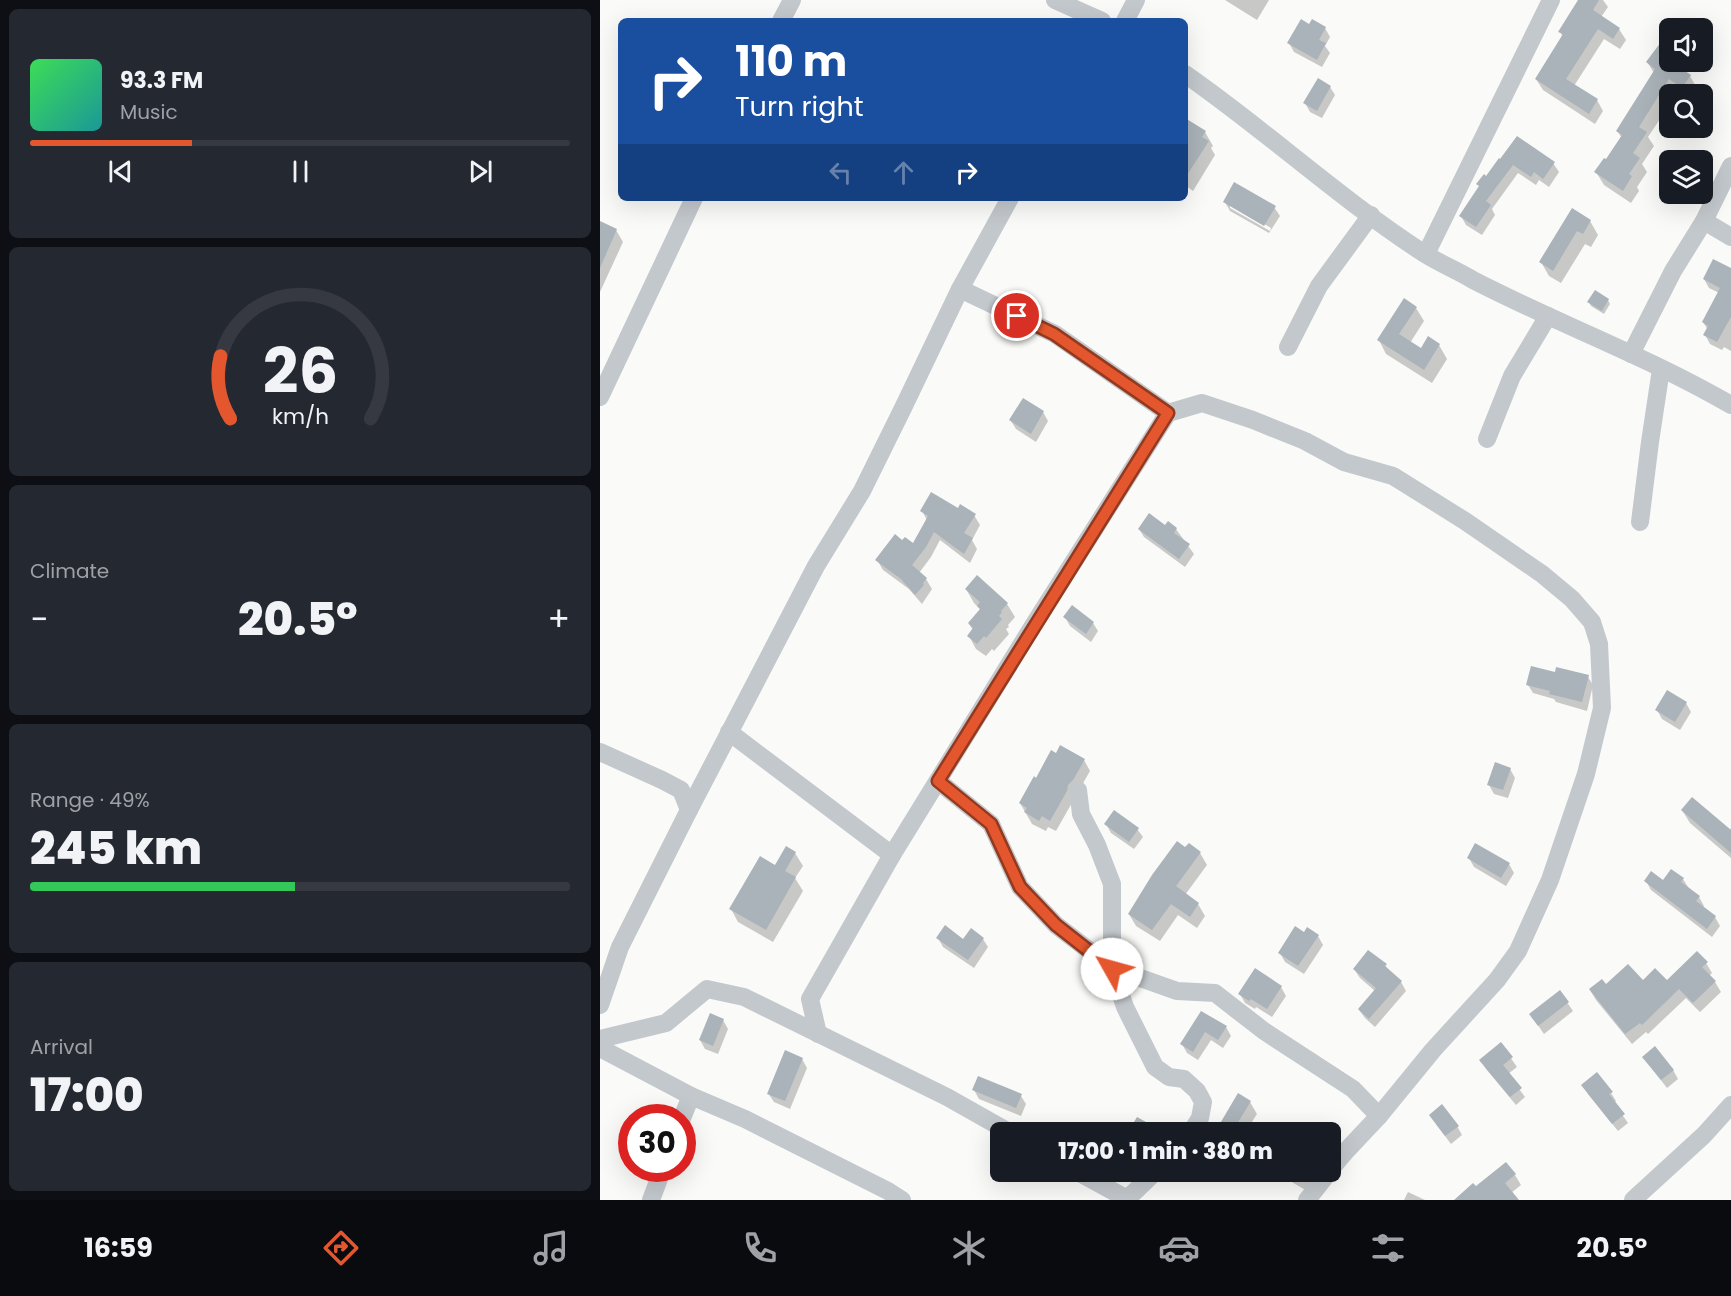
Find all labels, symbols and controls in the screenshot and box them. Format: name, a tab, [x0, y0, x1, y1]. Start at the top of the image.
map controls	[1659, 18, 1713, 204]
button: sound	[1659, 18, 1713, 72]
text: 110 m	[735, 32, 847, 91]
icon: right	[636, 42, 714, 120]
text: 93.3 FM	[120, 65, 203, 96]
button: search	[1659, 84, 1713, 138]
text: Turn right	[735, 88, 864, 125]
text: Music	[120, 98, 178, 126]
button: layers	[1659, 150, 1713, 204]
icon: previous	[104, 155, 137, 188]
icon: pause	[284, 155, 317, 188]
icon: next	[464, 155, 497, 188]
icon: left	[824, 156, 857, 189]
icon: ahead	[887, 156, 920, 189]
icon: right	[950, 156, 983, 189]
pin	[991, 290, 1042, 341]
icon: arrive	[1000, 299, 1033, 332]
text: 26	[262, 327, 338, 415]
text: km/h	[271, 401, 329, 432]
text: Climate	[30, 557, 109, 585]
text: 20.5°	[238, 588, 358, 651]
text: −	[30, 596, 48, 643]
text: +	[547, 596, 570, 643]
text: Range · 49%	[30, 786, 150, 814]
text: 245 km	[30, 817, 202, 880]
position arrow	[1080, 937, 1144, 1001]
text: Arrival	[30, 1033, 93, 1061]
text: 17:00	[30, 1064, 144, 1127]
speed limit sign: 30	[618, 1104, 696, 1182]
text: 17:00 · 1 min · 380 m	[1058, 1136, 1273, 1167]
icon: directions	[320, 1227, 362, 1269]
icon: music	[530, 1227, 572, 1269]
icon: phone	[739, 1227, 781, 1269]
icon: climate	[948, 1227, 990, 1269]
icon: car	[1158, 1227, 1200, 1269]
icon: filters	[1367, 1227, 1409, 1269]
text: 16:59	[84, 1229, 153, 1266]
text: 20.5°	[1577, 1229, 1647, 1266]

